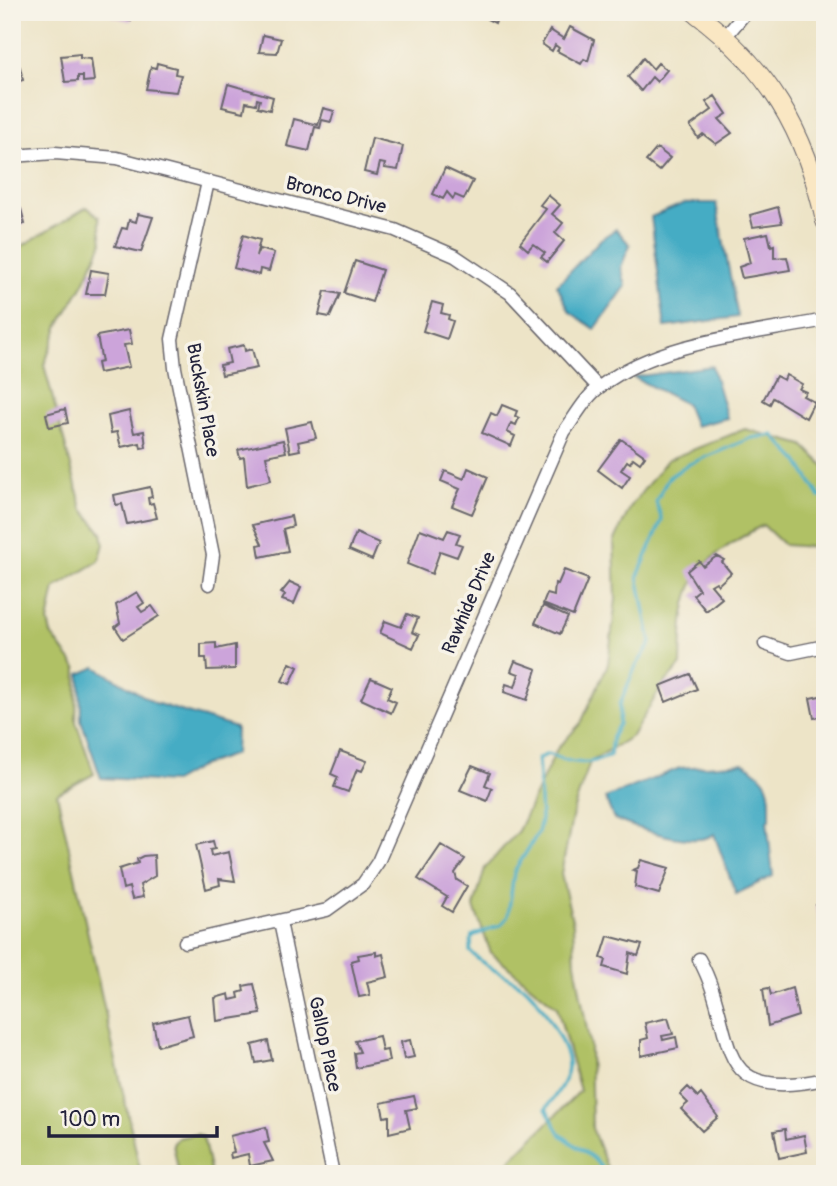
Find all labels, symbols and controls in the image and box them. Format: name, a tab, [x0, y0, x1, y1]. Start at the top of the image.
street label: Bronco Drive	[283, 171, 389, 219]
street label: Buckskin Place	[181, 341, 225, 459]
street label: Rawhide Drive	[437, 548, 502, 658]
street label: Gallop Place	[303, 994, 347, 1094]
scale bar	[49, 1095, 217, 1139]
text: 100 m	[60, 1106, 120, 1133]

